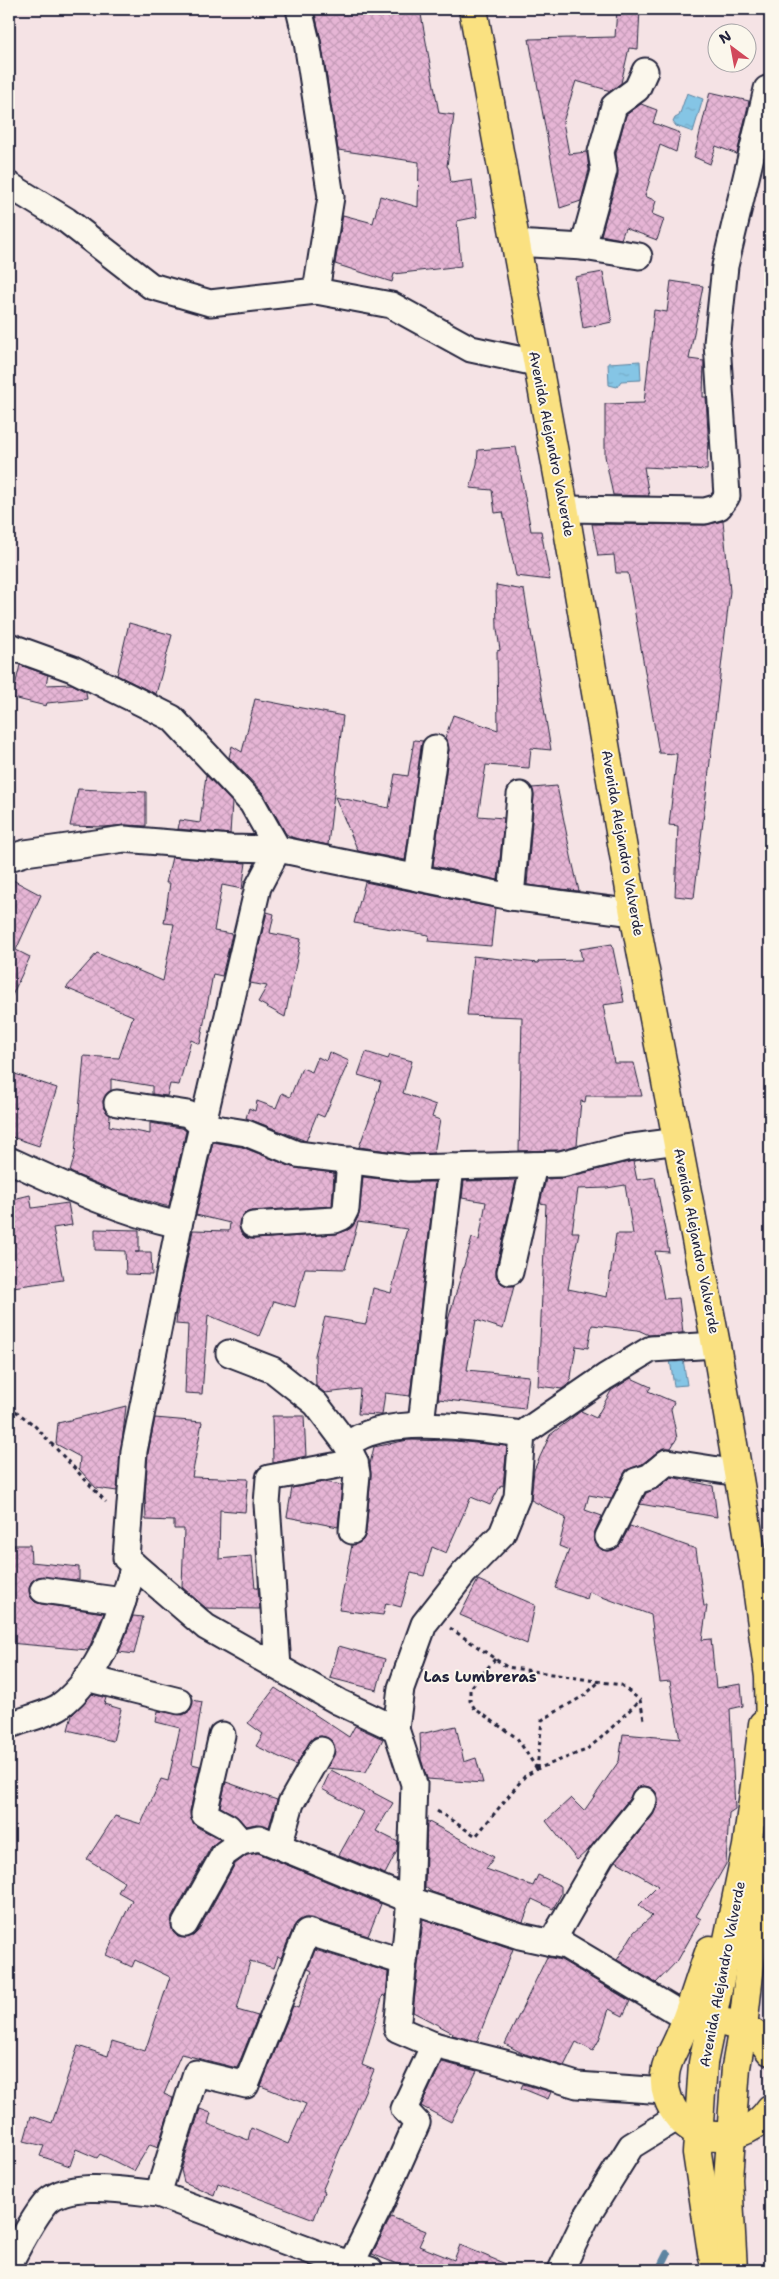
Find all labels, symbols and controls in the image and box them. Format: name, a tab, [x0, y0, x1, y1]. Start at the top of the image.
north arrow	[706, 22, 756, 72]
text: N	[716, 26, 735, 48]
street label: Avenida Alejandro Valverde	[525, 350, 579, 538]
street label: Avenida Alejandro Valverde	[598, 748, 648, 938]
street label: Avenida Alejandro Valverde	[670, 1147, 724, 1335]
district label: Las Lumbreras	[423, 1667, 537, 1687]
street label: Avenida Alejandro Valverde	[695, 1880, 749, 2068]

